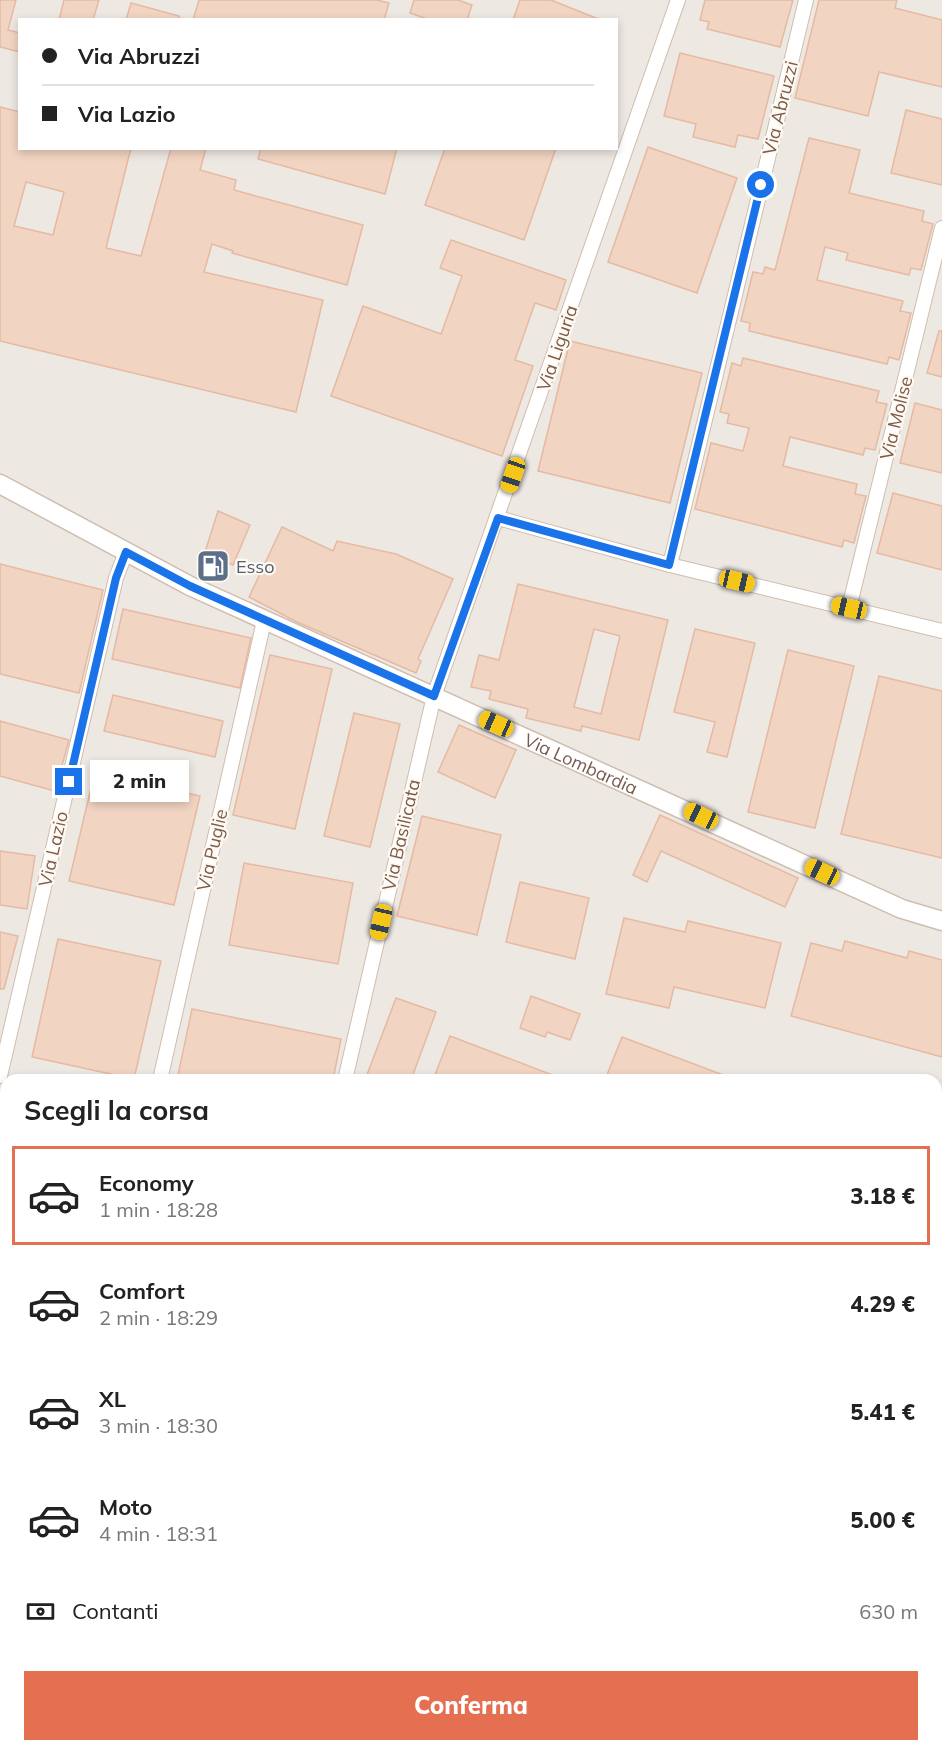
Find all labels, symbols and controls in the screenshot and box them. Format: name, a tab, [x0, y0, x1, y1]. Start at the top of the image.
text: Via Abruzzi	[78, 42, 200, 70]
street label: Via Abruzzi	[757, 59, 803, 157]
text: Via Lazio	[78, 100, 176, 128]
route start	[747, 171, 774, 198]
street label: Via Liguria	[532, 302, 582, 394]
street label: Via Molise	[875, 374, 917, 462]
car	[499, 455, 527, 495]
fuel station icon: Esso	[195, 548, 231, 584]
place label: Esso	[236, 555, 275, 578]
car	[717, 568, 757, 594]
car	[829, 595, 869, 621]
car	[476, 708, 516, 740]
street label: Via Lombardia	[521, 728, 641, 799]
callout: 2 min	[90, 761, 189, 803]
route end	[55, 768, 82, 795]
text: 2 min	[113, 768, 166, 793]
street label: Via Basilicata	[377, 777, 425, 893]
car	[681, 800, 721, 832]
street label: Via Puglie	[191, 807, 233, 893]
street label: Via Lazio	[33, 809, 73, 889]
car	[802, 856, 842, 888]
car	[368, 902, 394, 942]
text: Scegli la corsa	[24, 1093, 209, 1127]
icon: car	[27, 1169, 81, 1223]
text: Economy	[99, 1169, 194, 1197]
text: 3.18 €	[850, 1182, 915, 1210]
text: 1 min · 18:28	[99, 1197, 218, 1222]
icon: car	[27, 1277, 81, 1331]
text: Comfort	[99, 1277, 185, 1305]
text: 4.29 €	[850, 1290, 915, 1318]
text: 2 min · 18:29	[99, 1305, 218, 1330]
icon: car	[27, 1385, 81, 1439]
text: XL	[99, 1385, 126, 1413]
text: 5.41 €	[850, 1398, 915, 1426]
text: 3 min · 18:30	[99, 1413, 218, 1438]
icon: car	[27, 1493, 81, 1547]
text: Moto	[99, 1493, 152, 1521]
text: 5.00 €	[850, 1506, 915, 1534]
text: 4 min · 18:31	[99, 1521, 218, 1546]
icon: cash	[24, 1595, 57, 1628]
text: Contanti	[72, 1597, 158, 1625]
text: 630 m	[859, 1599, 918, 1624]
button: Conferma	[24, 1671, 918, 1740]

